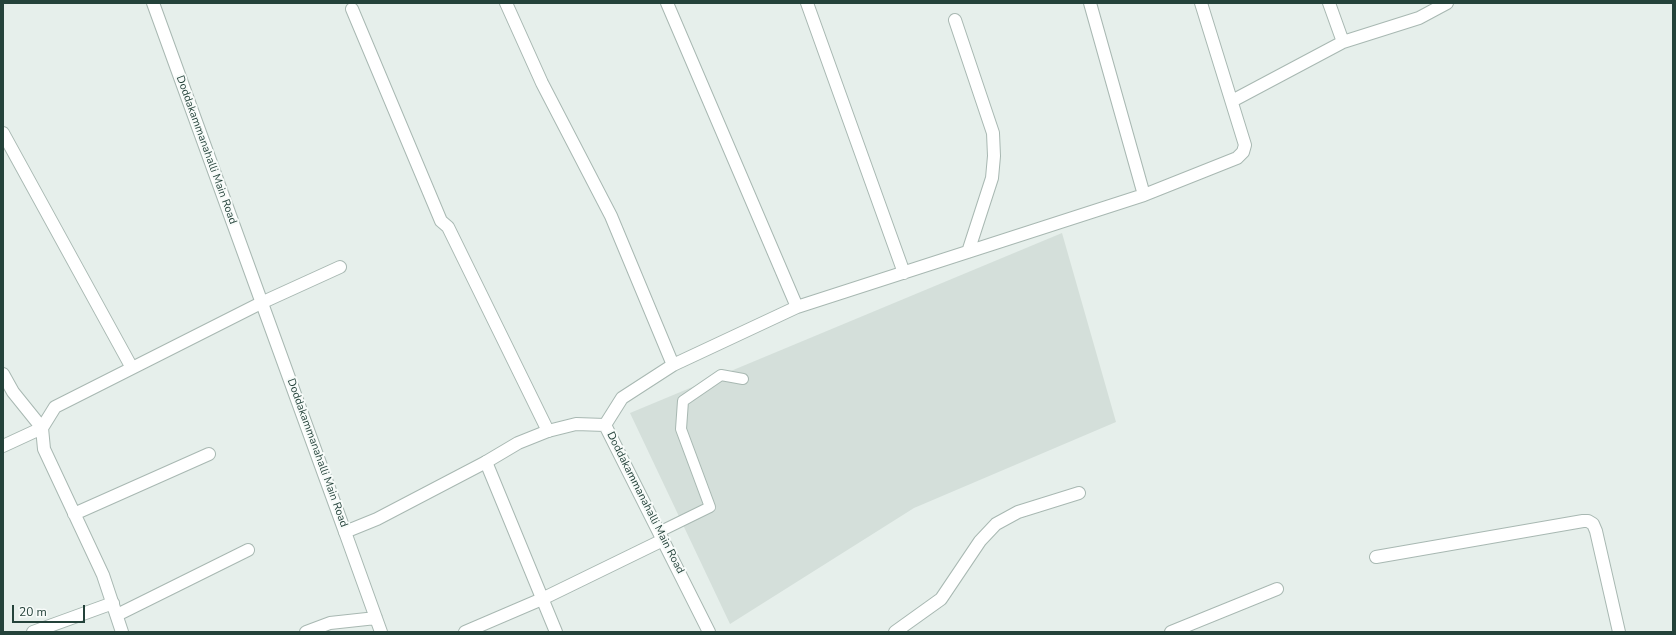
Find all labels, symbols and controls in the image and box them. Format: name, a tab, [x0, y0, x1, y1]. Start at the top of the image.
street label: Doddakammanahalli Main Road	[173, 74, 239, 226]
street label: Doddakammanahalli Main Road	[284, 377, 350, 529]
street label: Doddakammanahalli Main Road	[603, 430, 687, 576]
scale bar	[14, 597, 87, 623]
text: 20 m	[19, 604, 47, 620]

